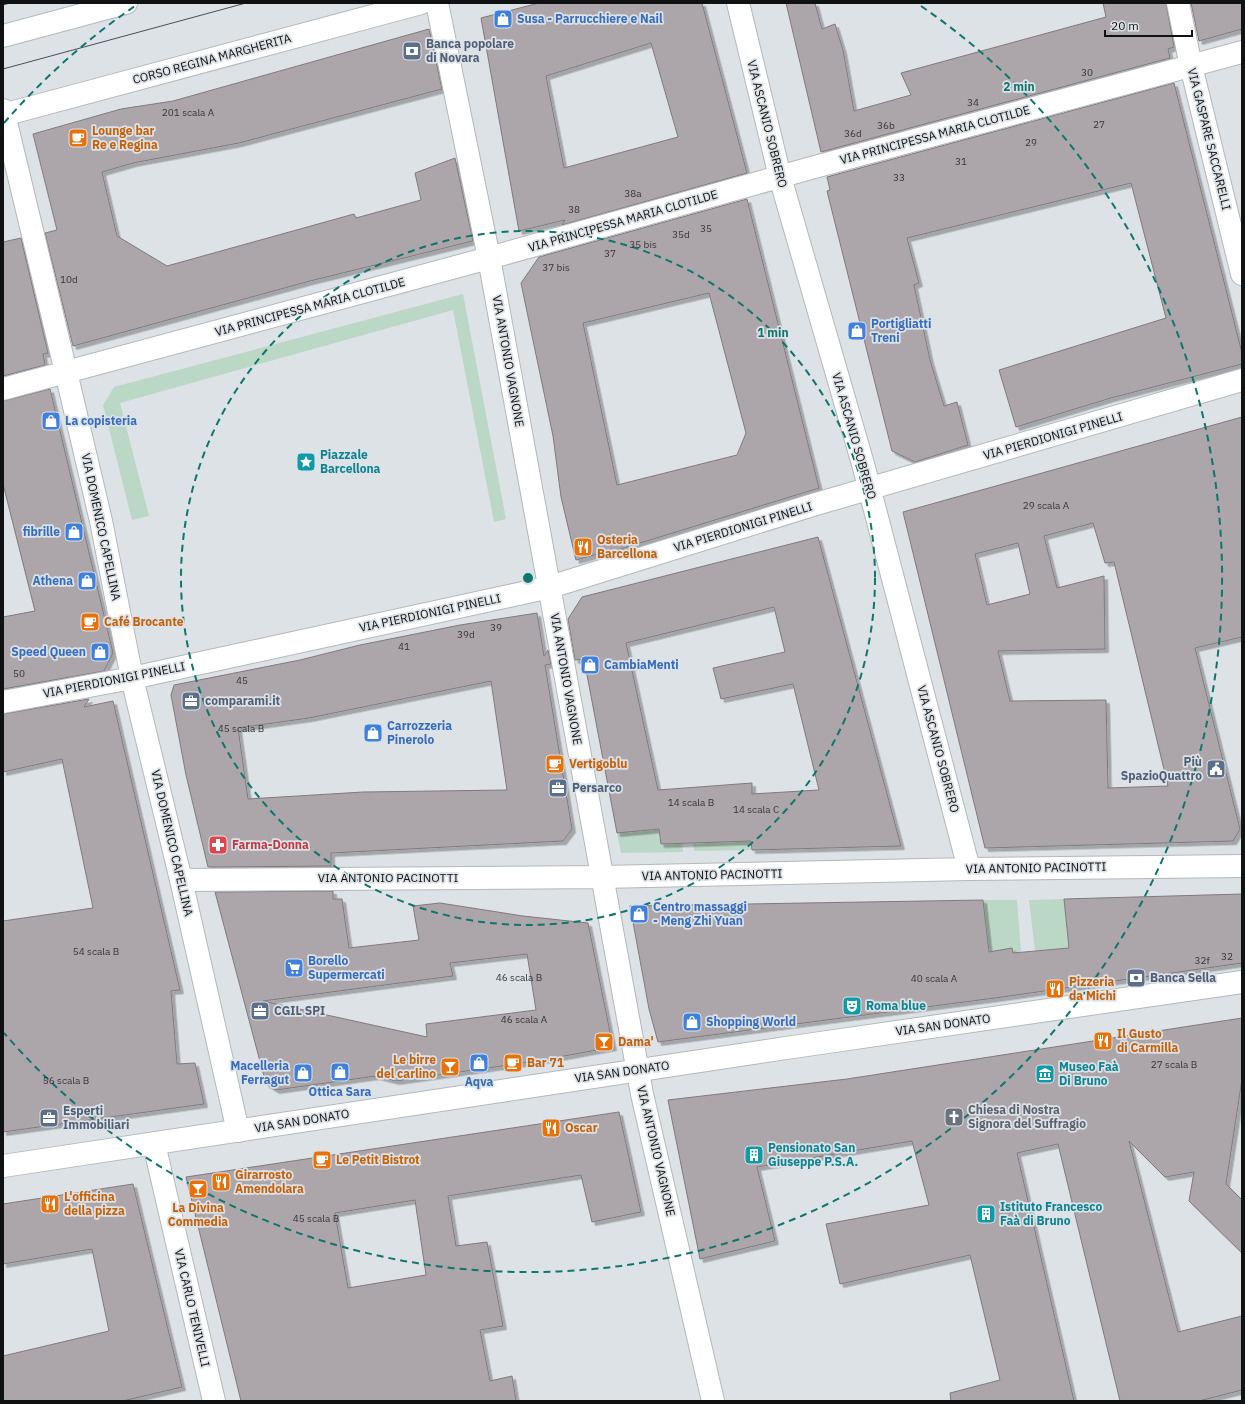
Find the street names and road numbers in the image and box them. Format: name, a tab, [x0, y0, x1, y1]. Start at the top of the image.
street label: CORSO REGINA MARGHERITA	[131, 30, 293, 87]
street label: VIA ASCANIO SOBRERO	[744, 58, 791, 189]
street label: VIA GASPARE SACCARELLI	[1185, 66, 1234, 212]
street label: VIA PRINCIPESSA MARIA CLOTILDE	[838, 102, 1032, 167]
street label: VIA PRINCIPESSA MARIA CLOTILDE	[527, 186, 719, 255]
street label: VIA PRINCIPESSA MARIA CLOTILDE	[213, 274, 407, 339]
street label: VIA ANTONIO VAGNONE	[490, 294, 527, 428]
street label: VIA ASCANIO SOBRERO	[829, 371, 880, 501]
street label: VIA PIERDIONIGI PINELLI	[981, 408, 1124, 463]
street label: VIA DOMENICO CAPELLINA	[79, 452, 125, 602]
street label: VIA PIERDIONIGI PINELLI	[672, 498, 814, 555]
street label: VIA PIERDIONIGI PINELLI	[358, 590, 502, 635]
street label: VIA ANTONIO VAGNONE	[548, 612, 585, 746]
street label: VIA PIERDIONIGI PINELLI	[42, 658, 186, 701]
street label: VIA ASCANIO SOBRERO	[914, 684, 963, 814]
street label: VIA DOMENICO CAPELLINA	[148, 768, 197, 918]
street label: VIA ANTONIO PACINOTTI	[966, 859, 1107, 876]
street label: VIA ANTONIO PACINOTTI	[642, 866, 783, 883]
street label: VIA ANTONIO PACINOTTI	[318, 870, 458, 885]
street label: VIA SAN DONATO	[895, 1010, 991, 1039]
street label: VIA SAN DONATO	[574, 1057, 670, 1086]
street label: VIA ANTONIO VAGNONE	[634, 1084, 679, 1218]
street label: VIA SAN DONATO	[253, 1106, 350, 1135]
street label: VIA CARLO TENIVELLI	[172, 1247, 213, 1369]

